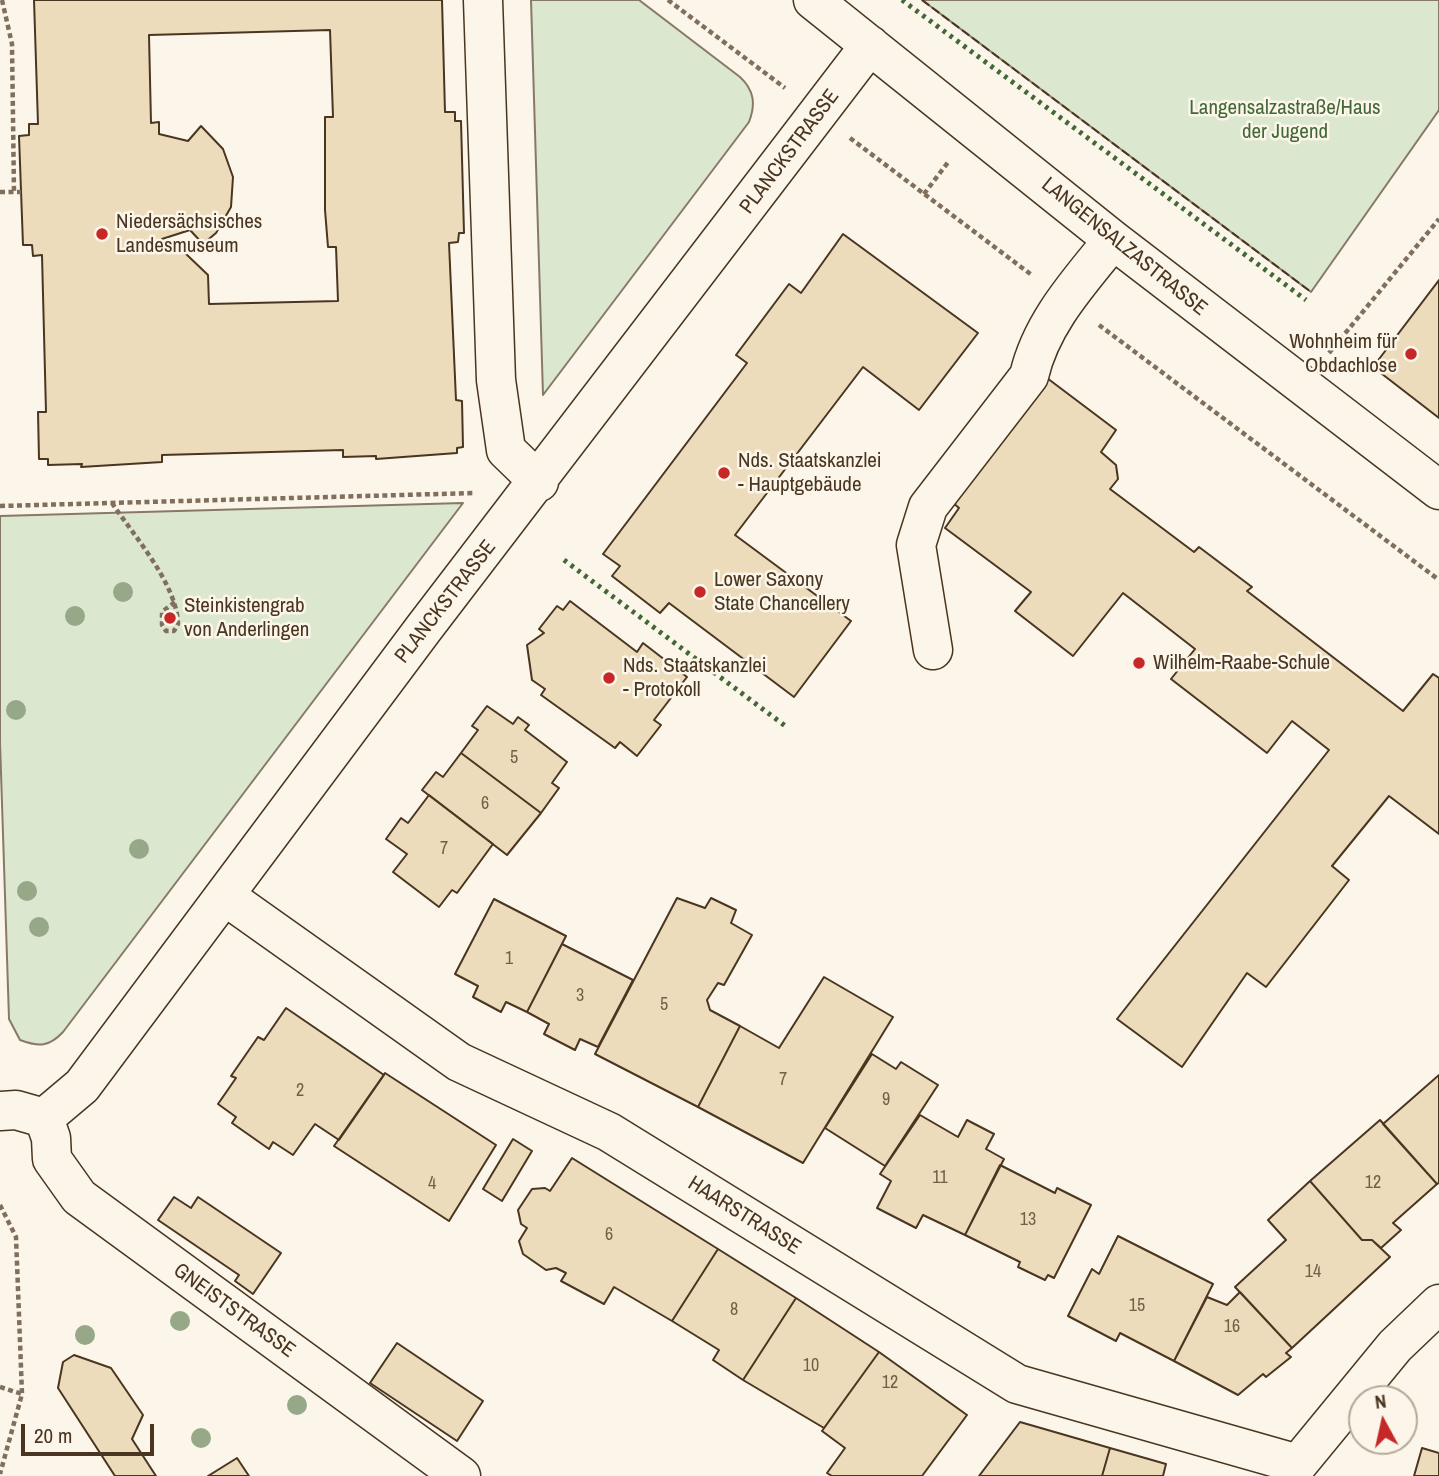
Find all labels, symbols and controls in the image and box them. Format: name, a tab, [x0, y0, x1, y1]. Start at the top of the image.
street label: PLANCKSTRASSE	[735, 85, 845, 219]
park label: Langensalzastraße/Haus der Jugend	[1189, 95, 1381, 145]
street label: LANGENSALZASTRASSE	[1036, 172, 1212, 322]
place label: Niedersächsisches Landesmuseum	[116, 209, 262, 259]
marker: Niedersächsisches Landesmuseum	[94, 226, 110, 242]
place label: Wohnheim für Obdachlose	[1289, 329, 1397, 379]
marker: Wohnheim für Obdachlose	[1403, 346, 1419, 362]
place label: Nds. Staatskanzlei - Hauptgebäude	[738, 448, 882, 498]
marker: Nds. Staatskanzlei - Hauptgebäude	[716, 465, 732, 481]
street label: PLANCKSTRASSE	[390, 535, 502, 669]
place label: Lower Saxony State Chancellery	[714, 567, 850, 617]
marker: Lower Saxony State Chancellery	[692, 584, 708, 600]
place label: Steinkistengrab von Anderlingen	[184, 593, 309, 643]
marker: Steinkistengrab von Anderlingen	[162, 610, 178, 626]
place label: Wilhelm-Raabe-Schule	[1153, 650, 1330, 676]
place label: Nds. Staatskanzlei - Protokoll	[623, 653, 767, 703]
marker: Wilhelm-Raabe-Schule	[1131, 655, 1147, 671]
marker: Nds. Staatskanzlei - Protokoll	[601, 670, 617, 686]
house number: 5	[510, 747, 518, 769]
house number: 6	[481, 793, 489, 815]
house number: 7	[440, 838, 448, 860]
house number: 1	[505, 948, 513, 970]
house number: 3	[576, 985, 584, 1007]
house number: 5	[660, 994, 668, 1016]
house number: 7	[779, 1069, 787, 1091]
house number: 2	[296, 1080, 304, 1102]
house number: 9	[882, 1089, 890, 1111]
house number: 11	[932, 1167, 948, 1189]
street label: HAARSTRASSE	[683, 1171, 805, 1261]
house number: 12	[1365, 1172, 1381, 1194]
house number: 4	[428, 1173, 436, 1195]
house number: 13	[1020, 1209, 1036, 1231]
house number: 6	[605, 1224, 613, 1246]
street label: GNEISTSTRASSE	[168, 1258, 300, 1364]
house number: 14	[1305, 1261, 1321, 1283]
house number: 15	[1129, 1295, 1145, 1317]
house number: 8	[730, 1299, 738, 1321]
house number: 16	[1224, 1316, 1240, 1338]
house number: 10	[803, 1355, 819, 1377]
house number: 12	[882, 1372, 898, 1394]
north arrow	[1348, 1385, 1418, 1455]
text: N	[1373, 1388, 1388, 1415]
scale bar	[24, 1410, 158, 1454]
text: 20 m	[34, 1421, 72, 1450]

